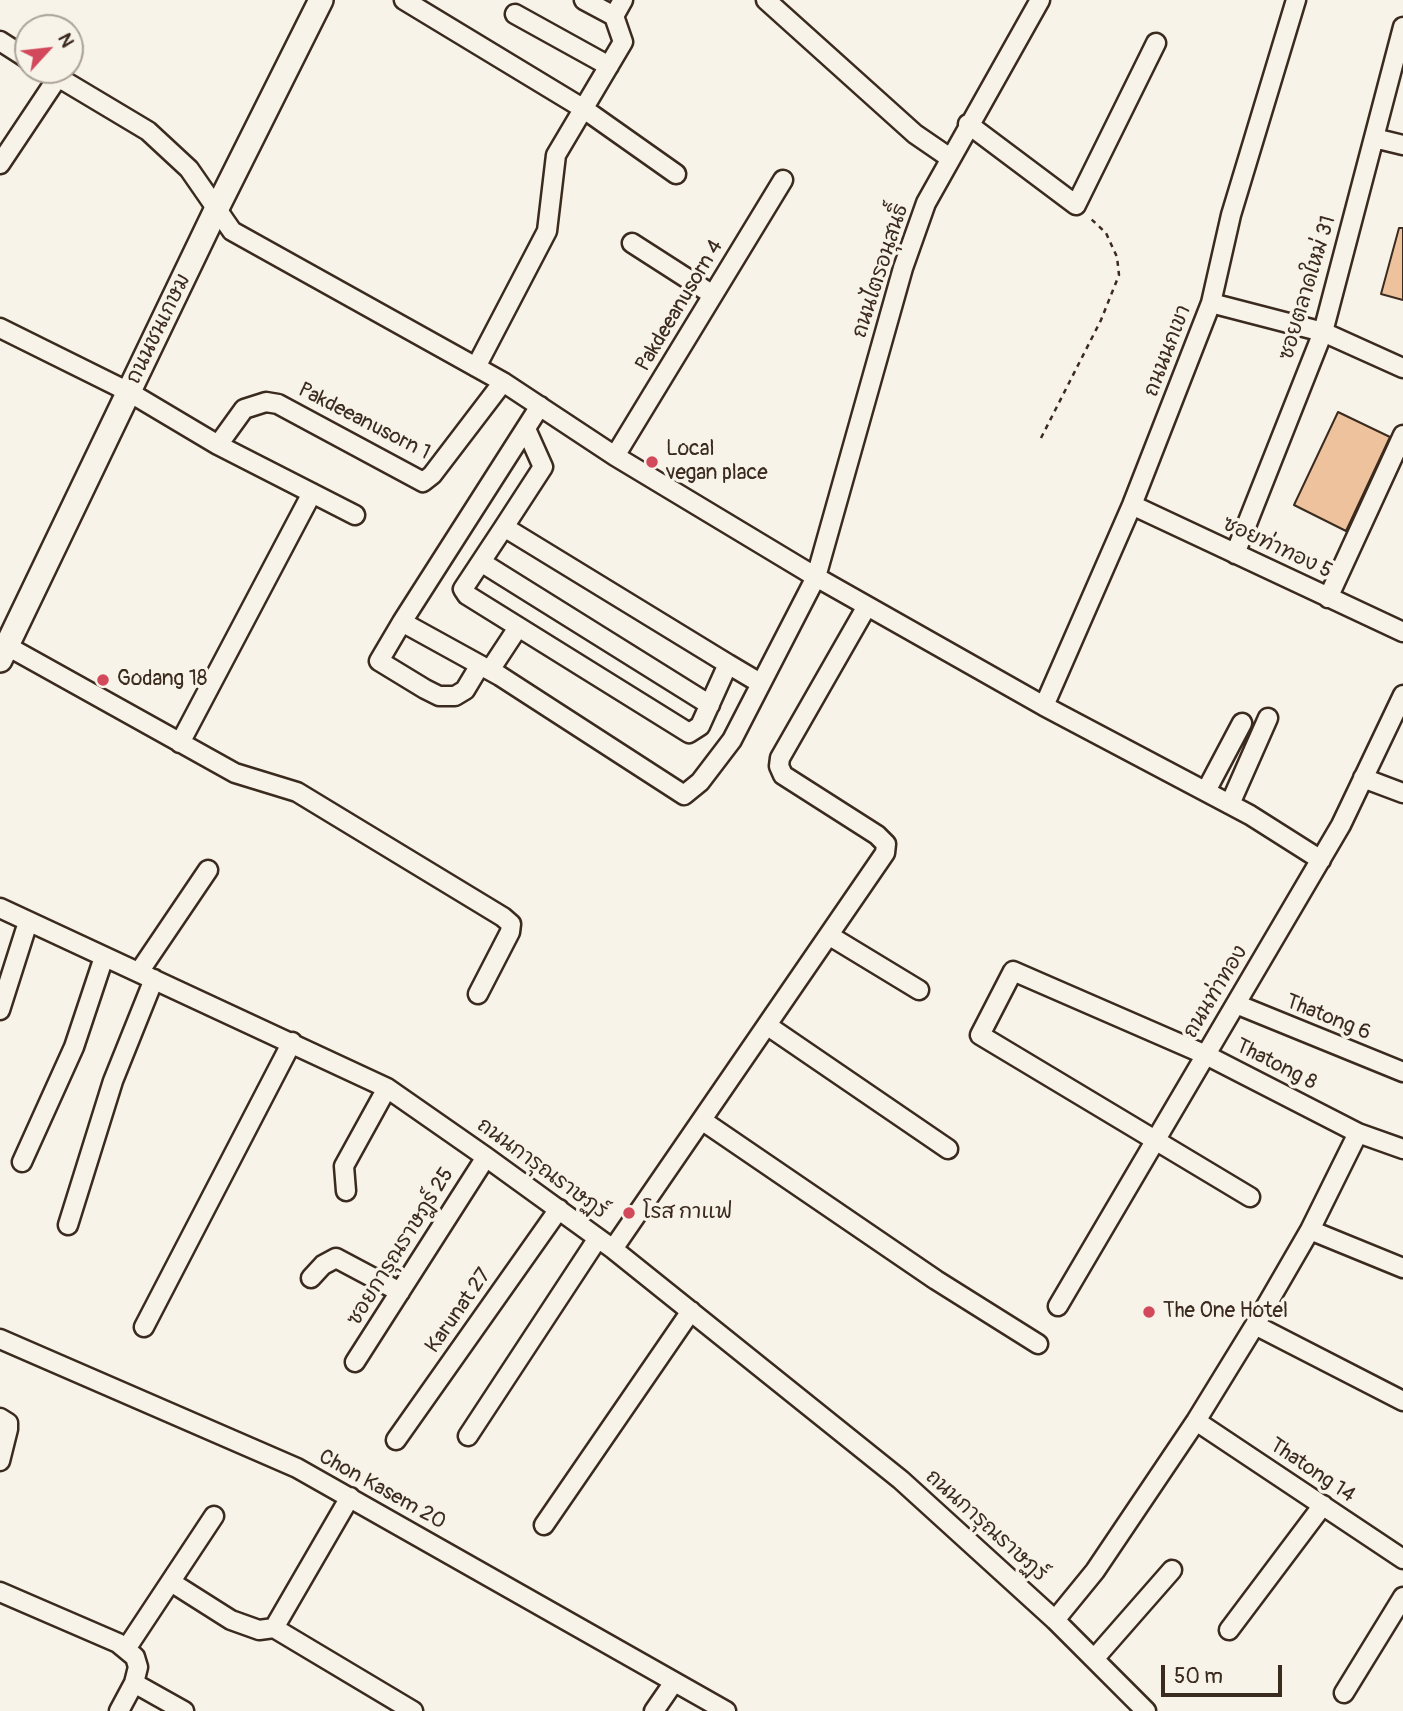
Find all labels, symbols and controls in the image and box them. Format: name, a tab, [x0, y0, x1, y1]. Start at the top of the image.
north arrow	[14, 14, 84, 84]
text: N	[52, 29, 80, 52]
street label: ถนนไตรอนุสนธิ์	[847, 201, 915, 341]
street label: ซอยตลาดใหม่ 31	[1274, 213, 1342, 363]
street label: Pakdeeanusorn 4	[631, 236, 729, 376]
street label: ถนนชนเกษม	[121, 270, 197, 388]
street label: ถนนนกเขา	[1139, 302, 1197, 400]
street label: Pakdeeanusorn 1	[294, 378, 434, 466]
place label: Local vegan place	[666, 437, 768, 487]
marker: Local vegan place	[644, 454, 660, 470]
street label: ซอยท่าทอง 5	[1218, 512, 1336, 584]
place label: Godang 18	[117, 667, 207, 693]
marker: Godang 18	[95, 672, 111, 688]
street label: ถนนท่าทอง	[1178, 941, 1254, 1043]
street label: Thatong 6	[1282, 990, 1374, 1046]
street label: Thatong 8	[1231, 1034, 1321, 1096]
street label: ถนนการุณราษฏร์	[472, 1113, 612, 1225]
street label: ซอยการุณราษฎร์ 25	[342, 1163, 460, 1331]
place label: โรส กาแฟ	[643, 1200, 733, 1226]
marker: โรส กาแฟ	[621, 1205, 637, 1221]
street label: Karunat 27	[421, 1264, 497, 1358]
place label: The One Hotel	[1163, 1299, 1288, 1325]
marker: The One Hotel	[1141, 1304, 1157, 1320]
street label: Thatong 14	[1265, 1433, 1359, 1509]
street label: Chon Kasem 20	[314, 1445, 450, 1535]
street label: ถนนการุณราษฏร์	[920, 1465, 1052, 1587]
scale bar	[1165, 1652, 1286, 1696]
text: 50 m	[1174, 1663, 1223, 1690]

